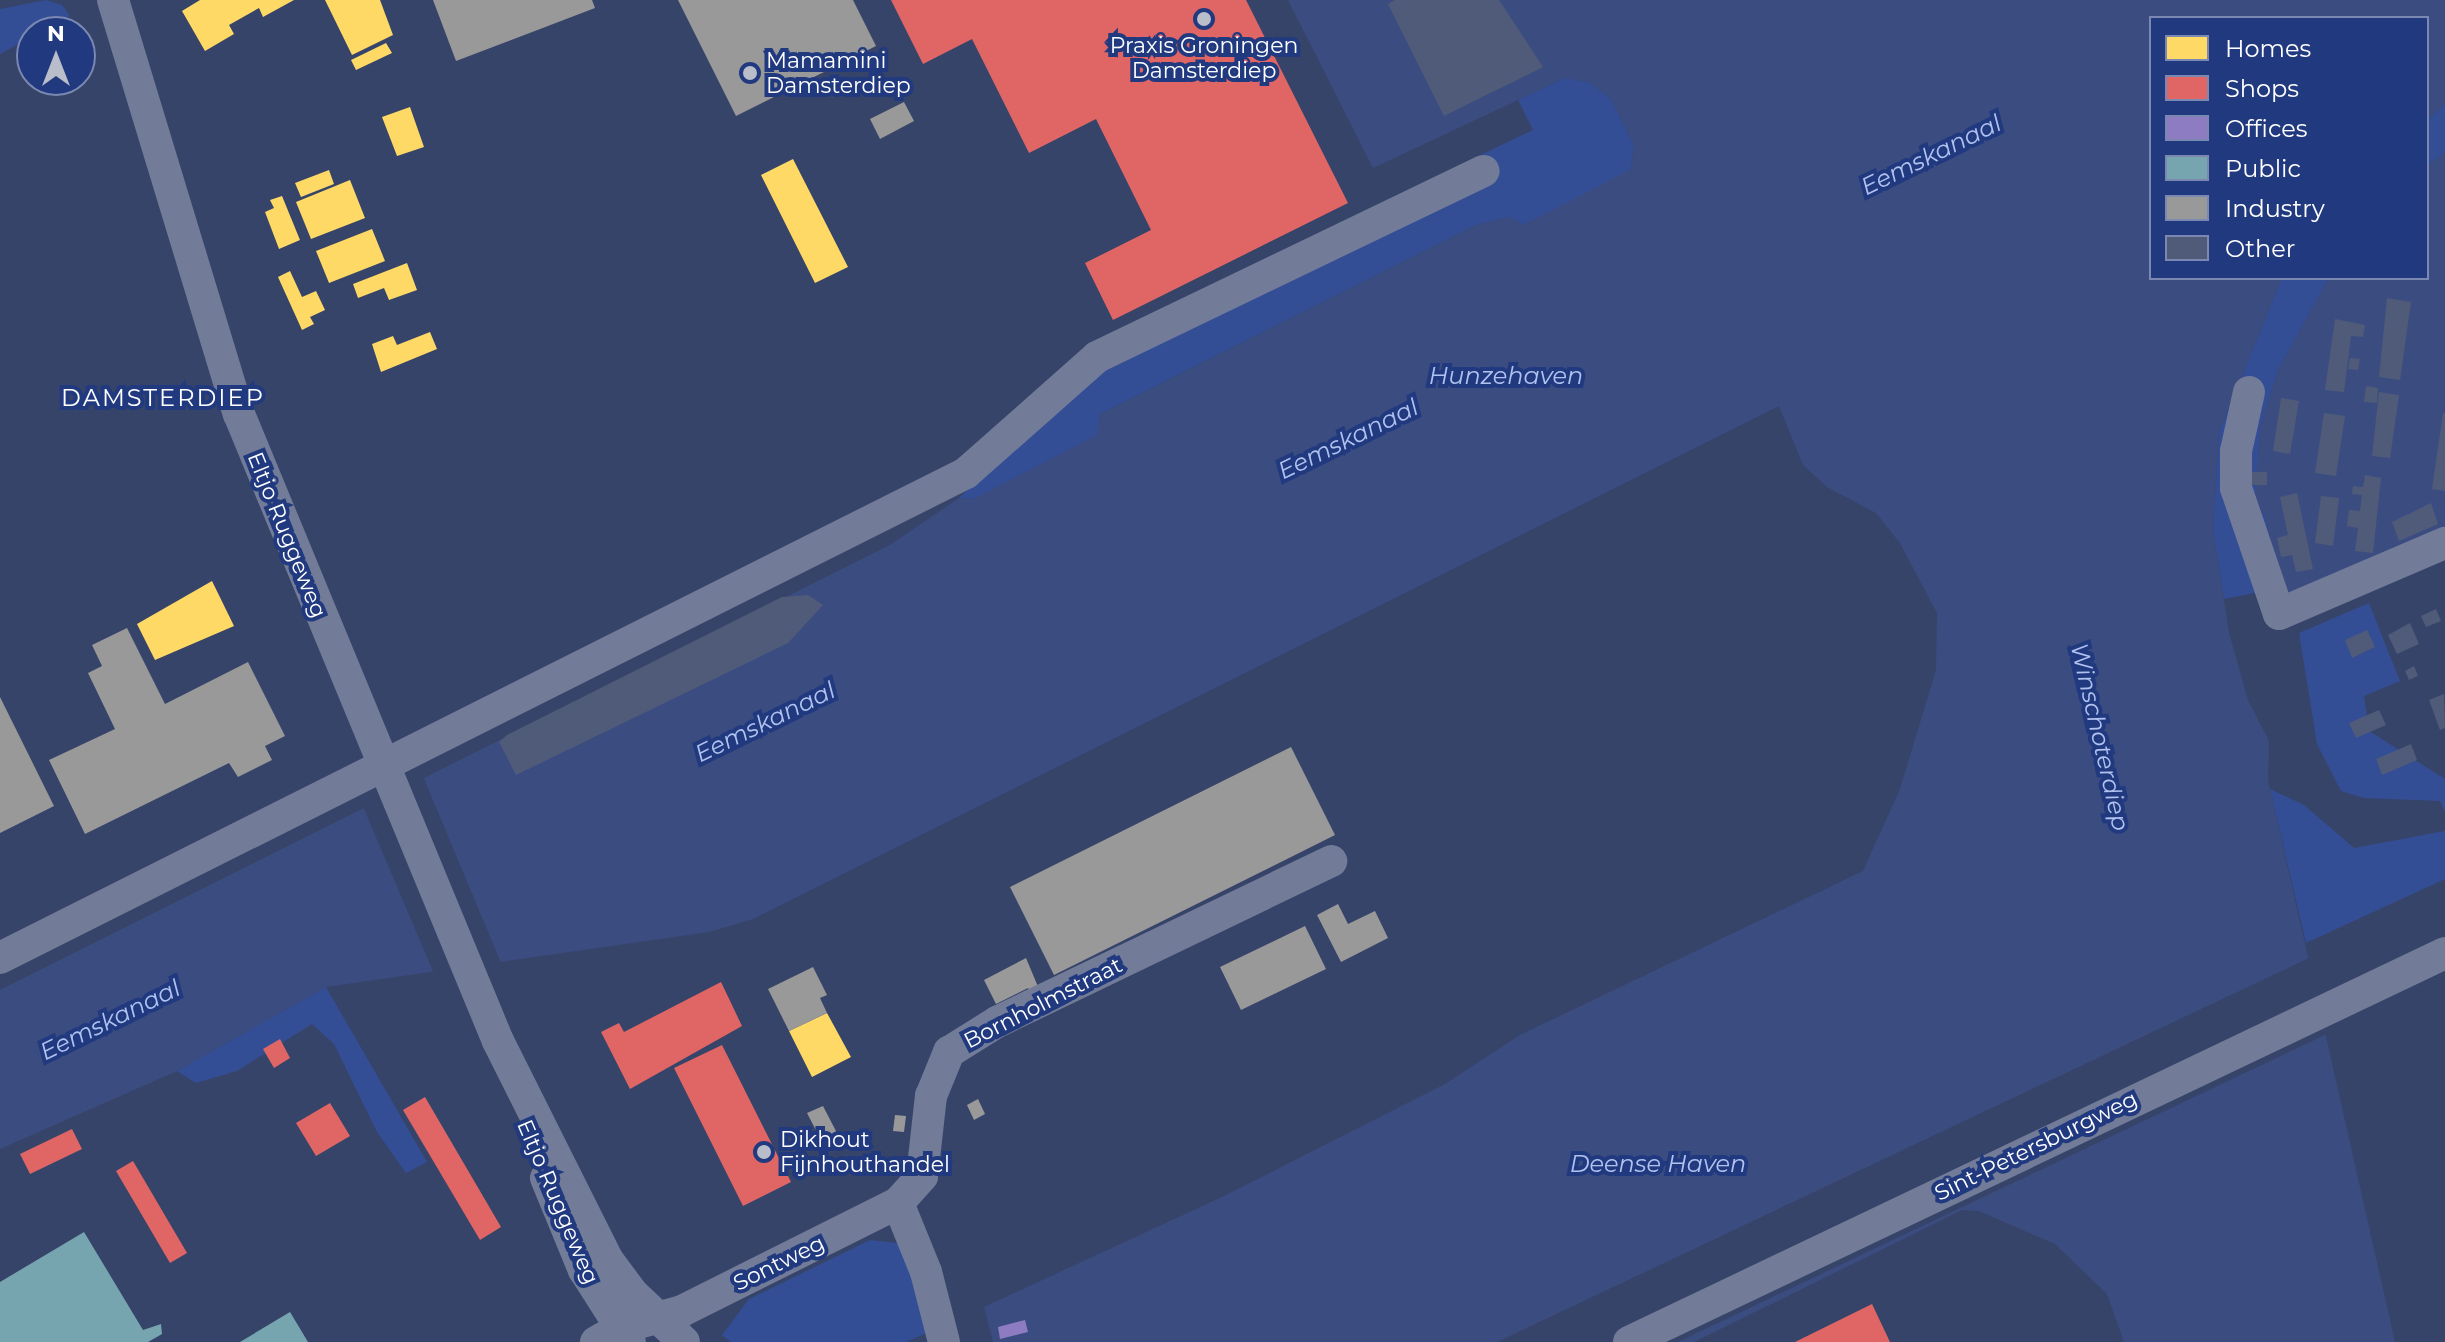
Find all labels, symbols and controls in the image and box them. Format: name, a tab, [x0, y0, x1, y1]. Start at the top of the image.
marker: Praxis Groningen Damsterdiep	[1195, 10, 1213, 28]
north arrow	[16, 16, 96, 96]
legend	[2149, 16, 2429, 280]
text: N	[47, 20, 65, 47]
place label: Praxis Groningen Damsterdiep	[1110, 32, 1298, 84]
text: Homes	[2225, 34, 2311, 63]
place label: Mamamini Damsterdiep	[766, 47, 911, 98]
marker: Mamamini Damsterdiep	[741, 64, 759, 82]
text: Shops	[2225, 74, 2299, 103]
water label: Eemskanaal	[1856, 109, 2006, 201]
text: Offices	[2225, 114, 2307, 143]
text: Public	[2225, 154, 2301, 183]
text: Industry	[2225, 194, 2325, 223]
text: Other	[2225, 234, 2295, 263]
water label: Hunzehaven	[1429, 362, 1583, 390]
district label: DAMSTERDIEP	[61, 384, 265, 412]
water label: Eemskanaal	[1273, 393, 1423, 485]
street label: Eltjo Ruggeweg	[242, 448, 332, 622]
water label: Winschoterdiep	[2064, 641, 2136, 833]
water label: Eemskanaal	[690, 676, 840, 768]
street label: Bornholmstraat	[959, 952, 1127, 1054]
water label: Eemskanaal	[35, 974, 185, 1066]
street label: Sint-Petersburgweg	[1930, 1085, 2142, 1207]
street label: Eltjo Ruggeweg	[511, 1116, 605, 1288]
place label: Dikhout Fijnhouthandel	[780, 1126, 950, 1178]
marker: Dikhout Fijnhouthandel	[755, 1143, 773, 1161]
water label: Deense Haven	[1570, 1150, 1746, 1178]
street label: Sontweg	[729, 1230, 829, 1296]

